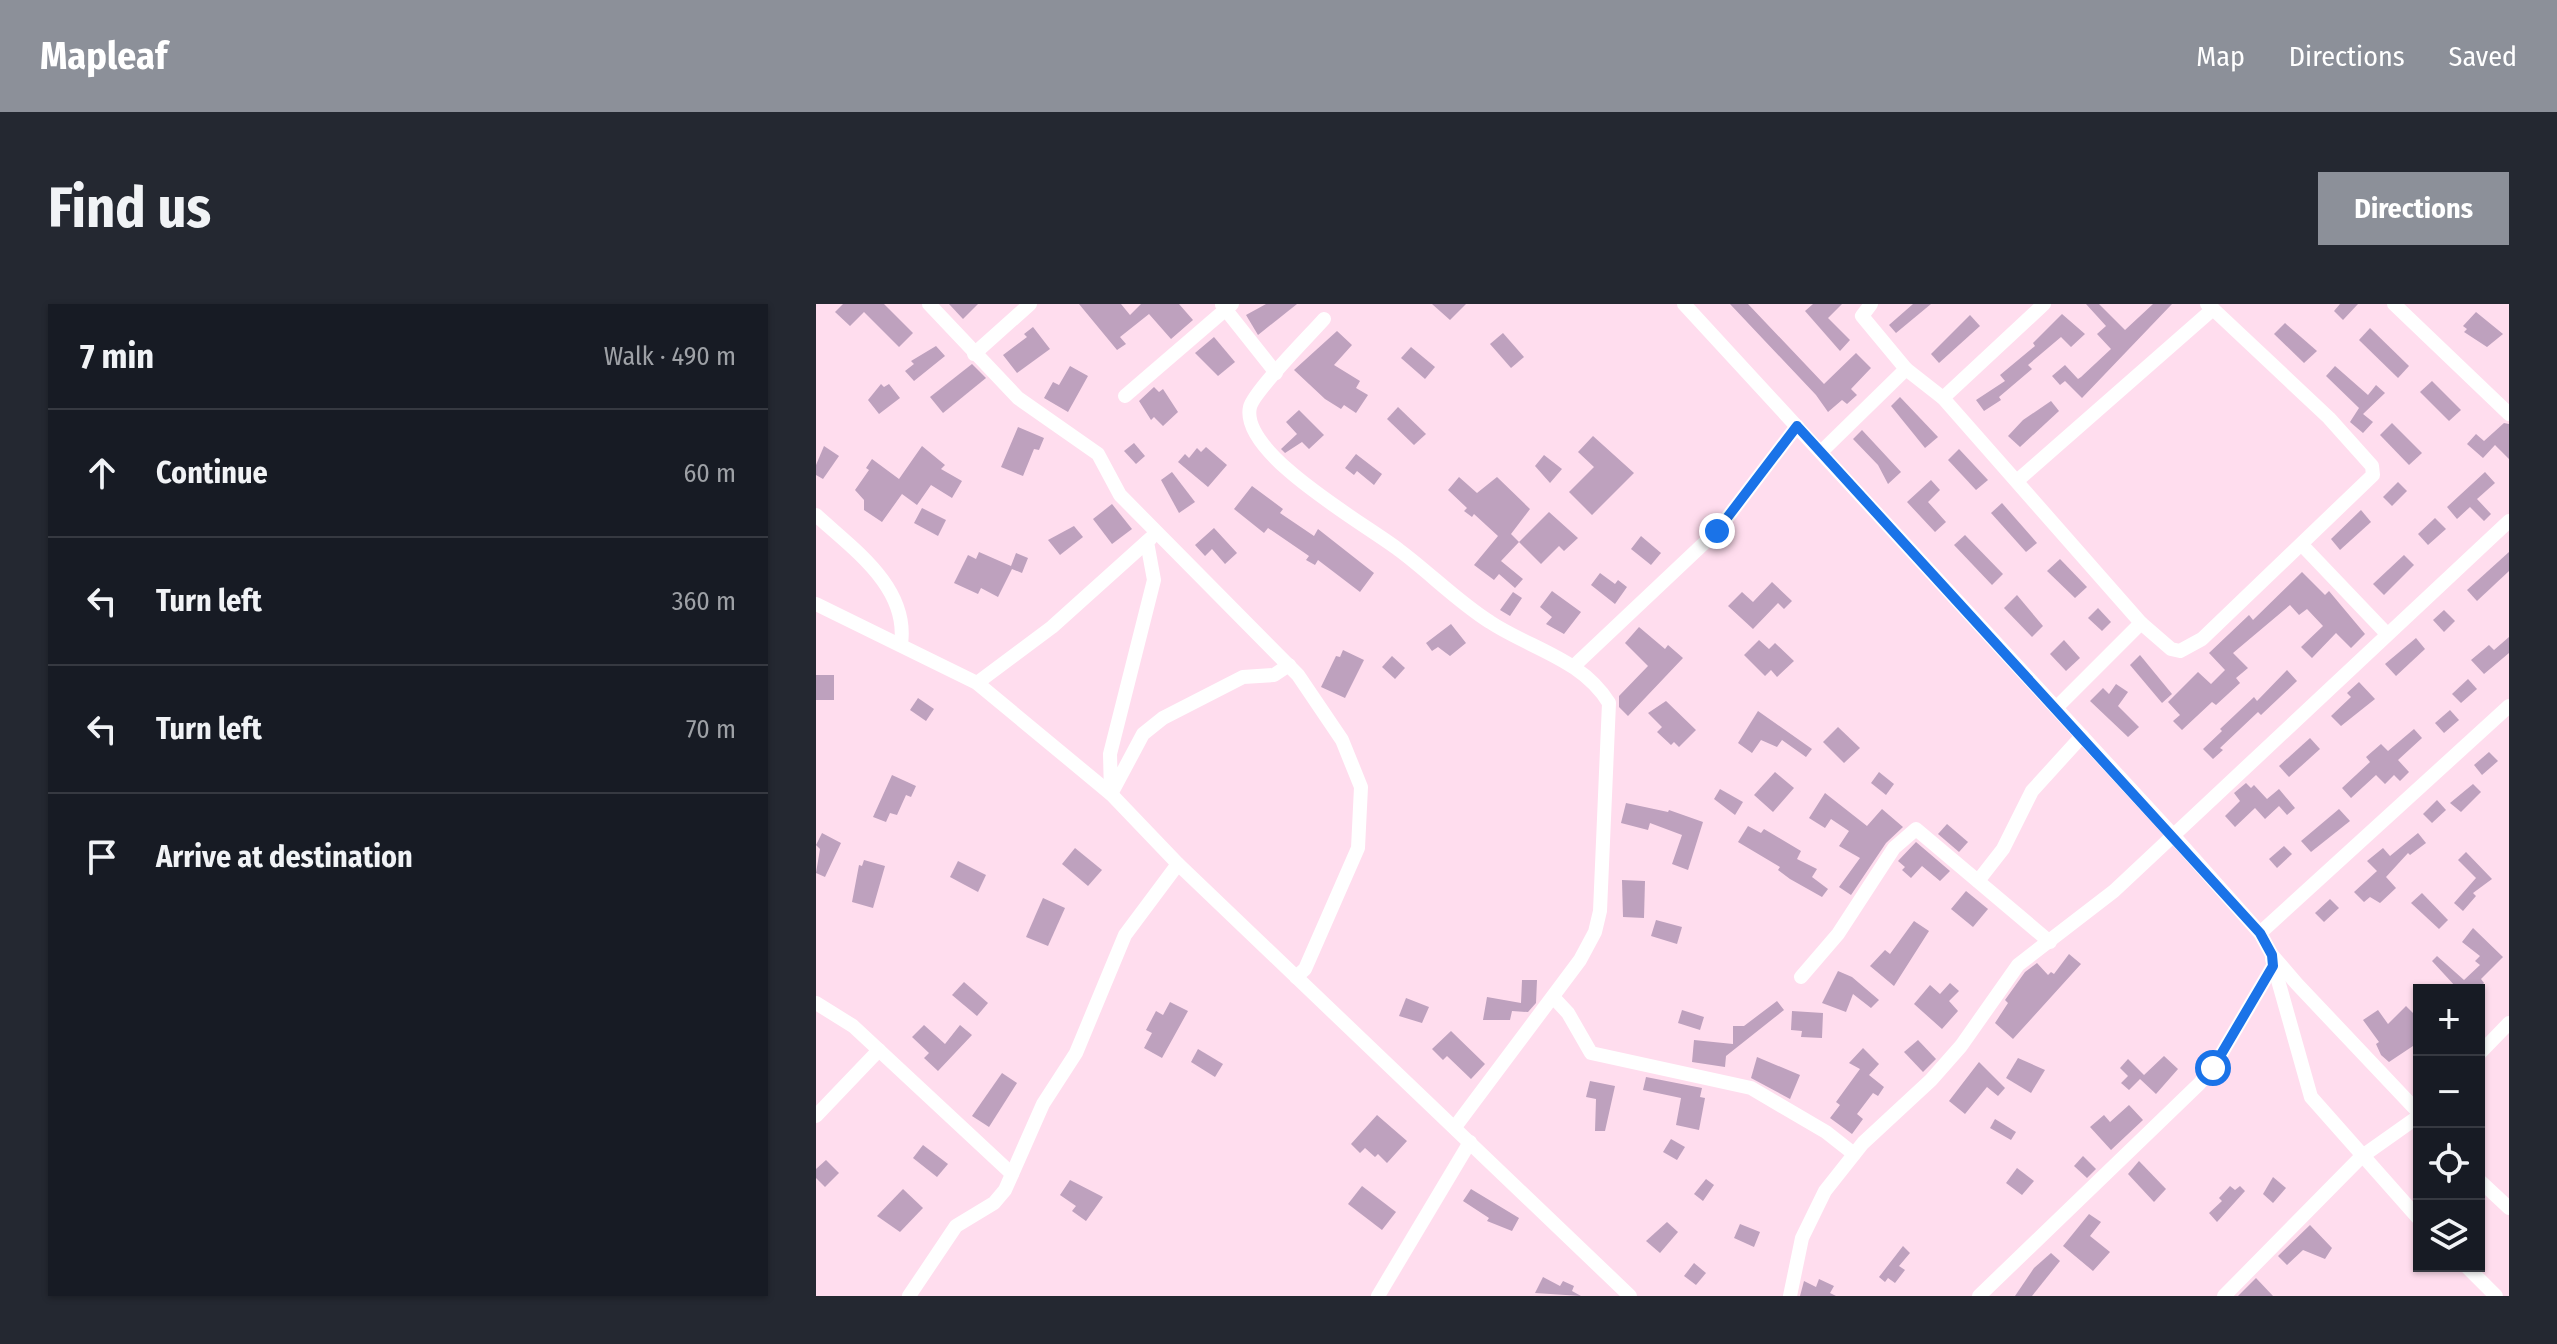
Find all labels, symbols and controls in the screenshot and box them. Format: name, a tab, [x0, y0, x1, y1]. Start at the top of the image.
text: Mapleaf	[40, 33, 167, 79]
text: Map	[2196, 40, 2245, 73]
text: Directions	[2289, 40, 2405, 73]
text: Saved	[2449, 40, 2517, 73]
button: Directions	[2318, 172, 2509, 245]
text: Find us	[48, 175, 211, 242]
text: 7 min	[80, 336, 154, 377]
text: Walk · 490 m	[604, 341, 736, 372]
icon: ahead	[80, 451, 124, 495]
text: Continue	[156, 455, 268, 491]
text: 60 m	[683, 458, 736, 489]
route end	[1699, 513, 1735, 549]
icon: left	[80, 579, 124, 623]
text: Turn left	[156, 583, 262, 619]
text: 360 m	[672, 586, 736, 617]
icon: left	[80, 707, 124, 751]
text: Turn left	[156, 711, 262, 747]
text: 70 m	[686, 714, 736, 745]
icon: arrive	[80, 835, 124, 879]
text: Arrive at destination	[156, 839, 413, 875]
map controls	[2413, 984, 2485, 1272]
button: +	[2413, 984, 2485, 1056]
route start	[2195, 1050, 2231, 1086]
button: −	[2413, 1056, 2485, 1128]
button: locate	[2413, 1128, 2485, 1200]
button: layers	[2413, 1200, 2485, 1272]

